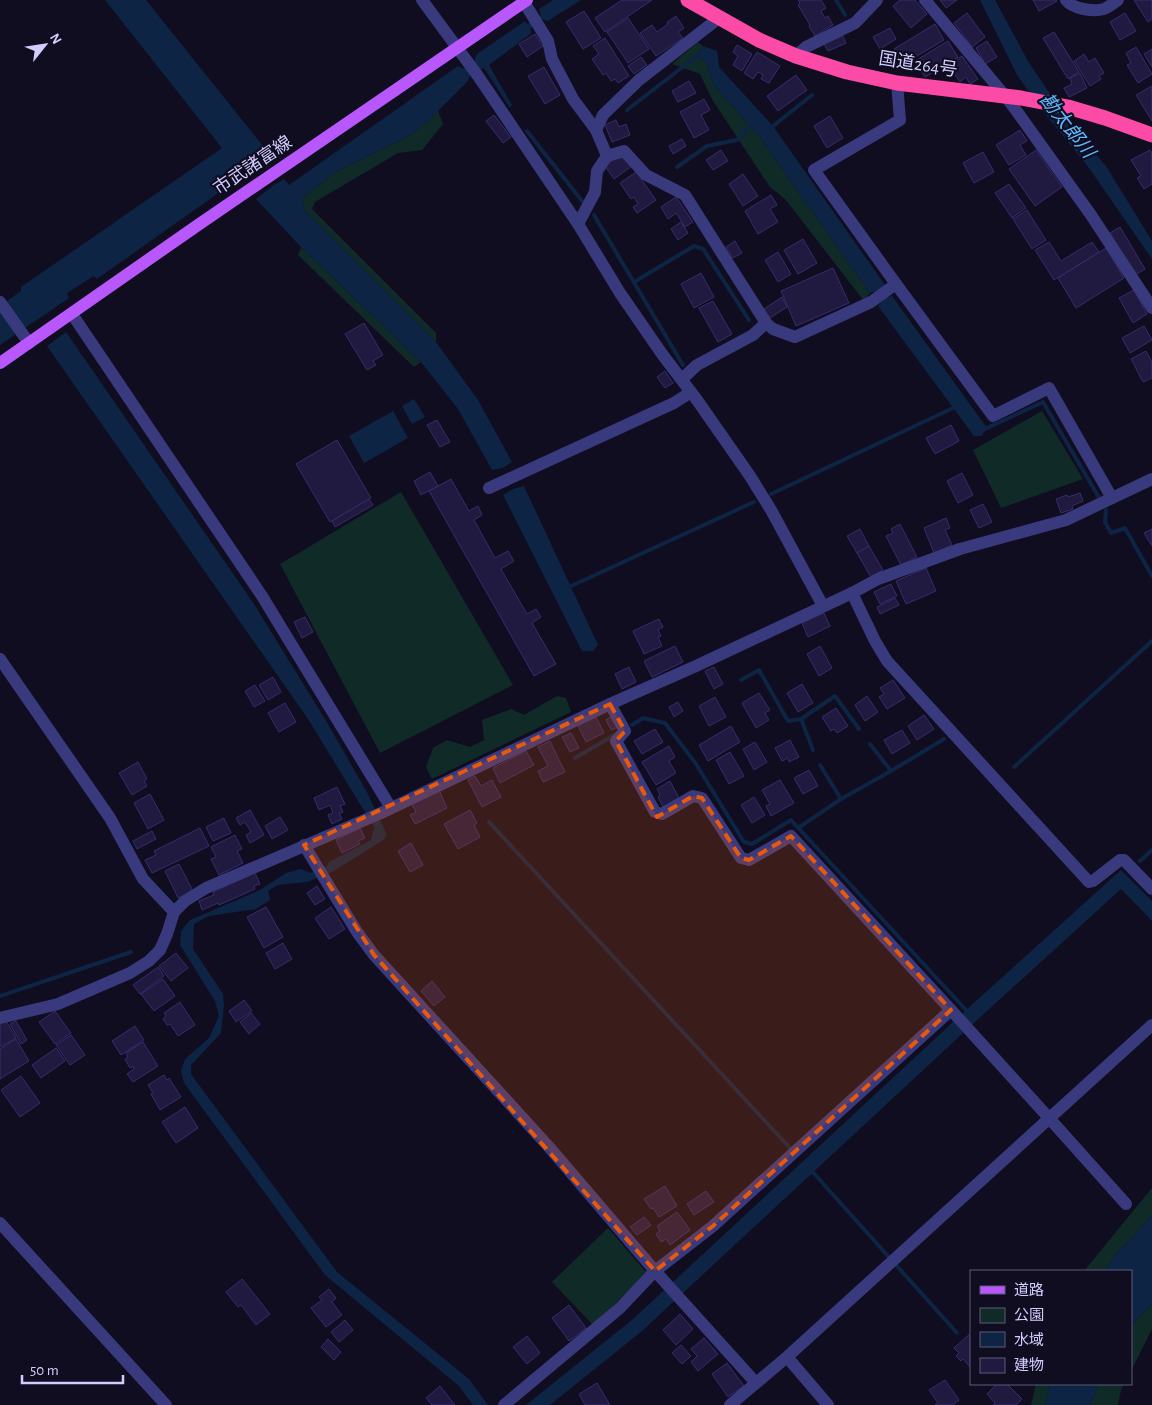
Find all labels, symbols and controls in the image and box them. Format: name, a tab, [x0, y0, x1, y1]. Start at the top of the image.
north arrow	[20, 20, 70, 70]
text: N	[47, 31, 64, 47]
street label: 国道264号	[877, 48, 959, 80]
water label: 勘太郎川	[1036, 90, 1100, 163]
street label: 市武諸富線	[210, 132, 295, 199]
legend	[970, 1270, 1132, 1385]
text: 道路	[1014, 1282, 1044, 1298]
text: 公園	[1014, 1307, 1044, 1323]
text: 水域	[1014, 1332, 1044, 1348]
scale bar	[22, 1352, 124, 1384]
text: 建物	[1014, 1357, 1044, 1373]
text: 50 m	[30, 1363, 59, 1378]

